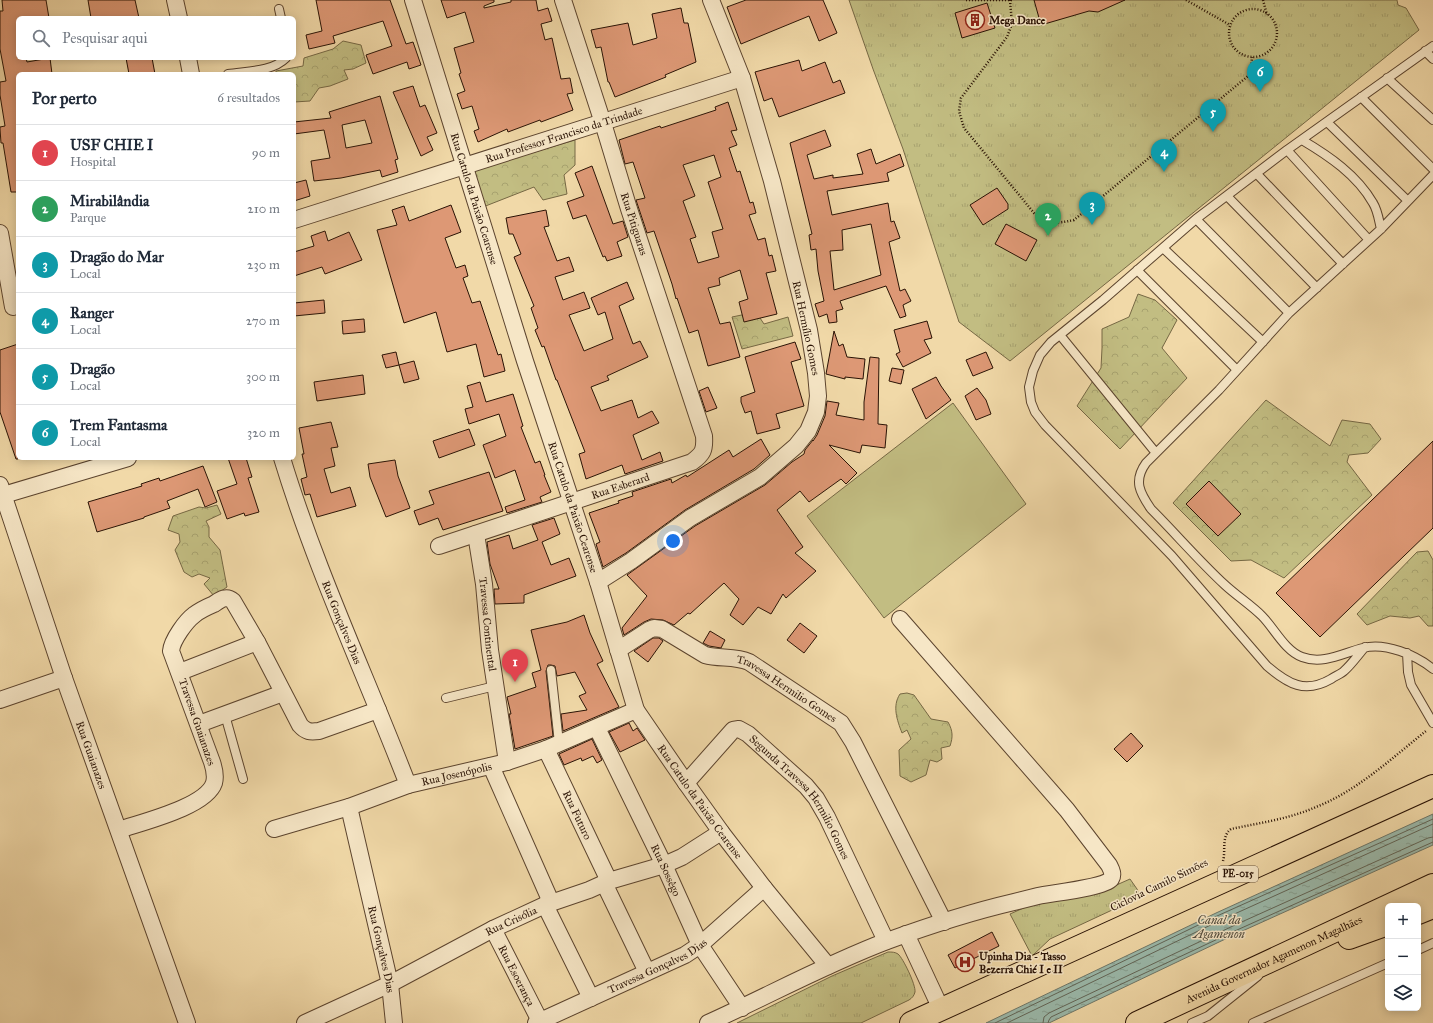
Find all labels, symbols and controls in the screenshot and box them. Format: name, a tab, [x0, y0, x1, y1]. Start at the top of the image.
building icon: Mega Dance	[964, 9, 986, 31]
place label: Mega Dance	[989, 14, 1046, 27]
search box	[16, 16, 296, 60]
icon: search	[30, 27, 52, 49]
text: Pesquisar aqui	[62, 29, 148, 47]
pin: 6	[1247, 59, 1273, 92]
text: Por perto	[32, 88, 97, 109]
text: 6 resultados	[217, 90, 280, 106]
pin: 5	[1200, 99, 1226, 132]
street label: Rua Professor Francisco da Trindade	[484, 103, 644, 165]
street label: Rua Catulo da Paixão Cearense	[448, 131, 501, 267]
text: USF CHIE I	[70, 136, 153, 154]
pin: 4	[1151, 139, 1177, 172]
text: 1	[42, 145, 48, 161]
text: 90 m	[252, 145, 280, 161]
text: Hospital	[70, 154, 116, 170]
street label: Rua Pitiguaras	[618, 191, 650, 257]
text: Mirabilândia	[70, 192, 149, 210]
pin: 3	[1079, 192, 1105, 225]
text: 2	[42, 201, 48, 217]
text: 210 m	[247, 201, 280, 217]
pin: 2	[1035, 203, 1061, 236]
text: Parque	[70, 210, 106, 226]
text: Dragão do Mar	[70, 248, 164, 266]
text: 3	[42, 257, 48, 273]
text: 230 m	[247, 257, 280, 273]
text: Local	[70, 266, 101, 282]
street label: Rua Hermílio Gomes	[790, 280, 822, 376]
text: Ranger	[70, 304, 114, 322]
text: 4	[41, 313, 49, 329]
text: 270 m	[246, 313, 280, 329]
text: Local	[70, 322, 101, 338]
text: Dragão	[70, 360, 115, 378]
text: 5	[42, 369, 48, 385]
text: 300 m	[246, 369, 280, 385]
text: Local	[70, 378, 101, 394]
text: Trem Fantasma	[70, 416, 167, 434]
text: 6	[42, 425, 48, 441]
text: 320 m	[247, 425, 280, 441]
text: Local	[70, 434, 101, 450]
street label: Rua Catulo da Paixão Cearense	[546, 440, 601, 575]
street label: Rua Esberard	[589, 470, 652, 502]
your location	[663, 531, 683, 551]
street label: Travessa Continental	[476, 576, 500, 672]
street label: Rua Gonçalves Dias	[319, 579, 365, 666]
pin: 1	[502, 649, 528, 682]
street label: Travessa Hermilio Gomes	[736, 652, 839, 725]
street label: Travessa Guaianazes	[176, 677, 218, 767]
street label: Rua Guaianazes	[73, 719, 109, 791]
street label: Segunda Travessa Hermilio Gomes	[747, 732, 853, 861]
street label: Rua Catulo da Paixão Cearense	[655, 742, 746, 861]
street label: Rua Josenópolis	[420, 759, 493, 788]
street label: Rua Futuro	[560, 788, 595, 842]
street label: Rua Sossêgo	[648, 842, 684, 899]
street label: Ciclovia Camilo Simões	[1108, 856, 1210, 914]
road number: PE-015	[1218, 866, 1258, 882]
street label: Rua Crisólia	[483, 903, 539, 939]
map controls	[1385, 903, 1421, 1011]
button: +	[1385, 903, 1421, 939]
street label: Rua Gonçalves Dias	[366, 904, 397, 993]
street label: Avenida Governador Agamenon Magalhães	[1183, 913, 1364, 1006]
water label: Canal da Agamenon	[1191, 913, 1245, 941]
street label: Travessa Gonçalves Dias	[606, 936, 709, 996]
button: −	[1385, 939, 1421, 975]
street label: Rua Esoerança	[496, 943, 538, 1008]
place label: Upinha Dia - Tasso Bezerra Chié I e II	[979, 950, 1066, 976]
hospital icon: Upinha Dia - Tasso Bezerra Chié I e II	[954, 951, 976, 973]
button: layers	[1385, 975, 1421, 1011]

